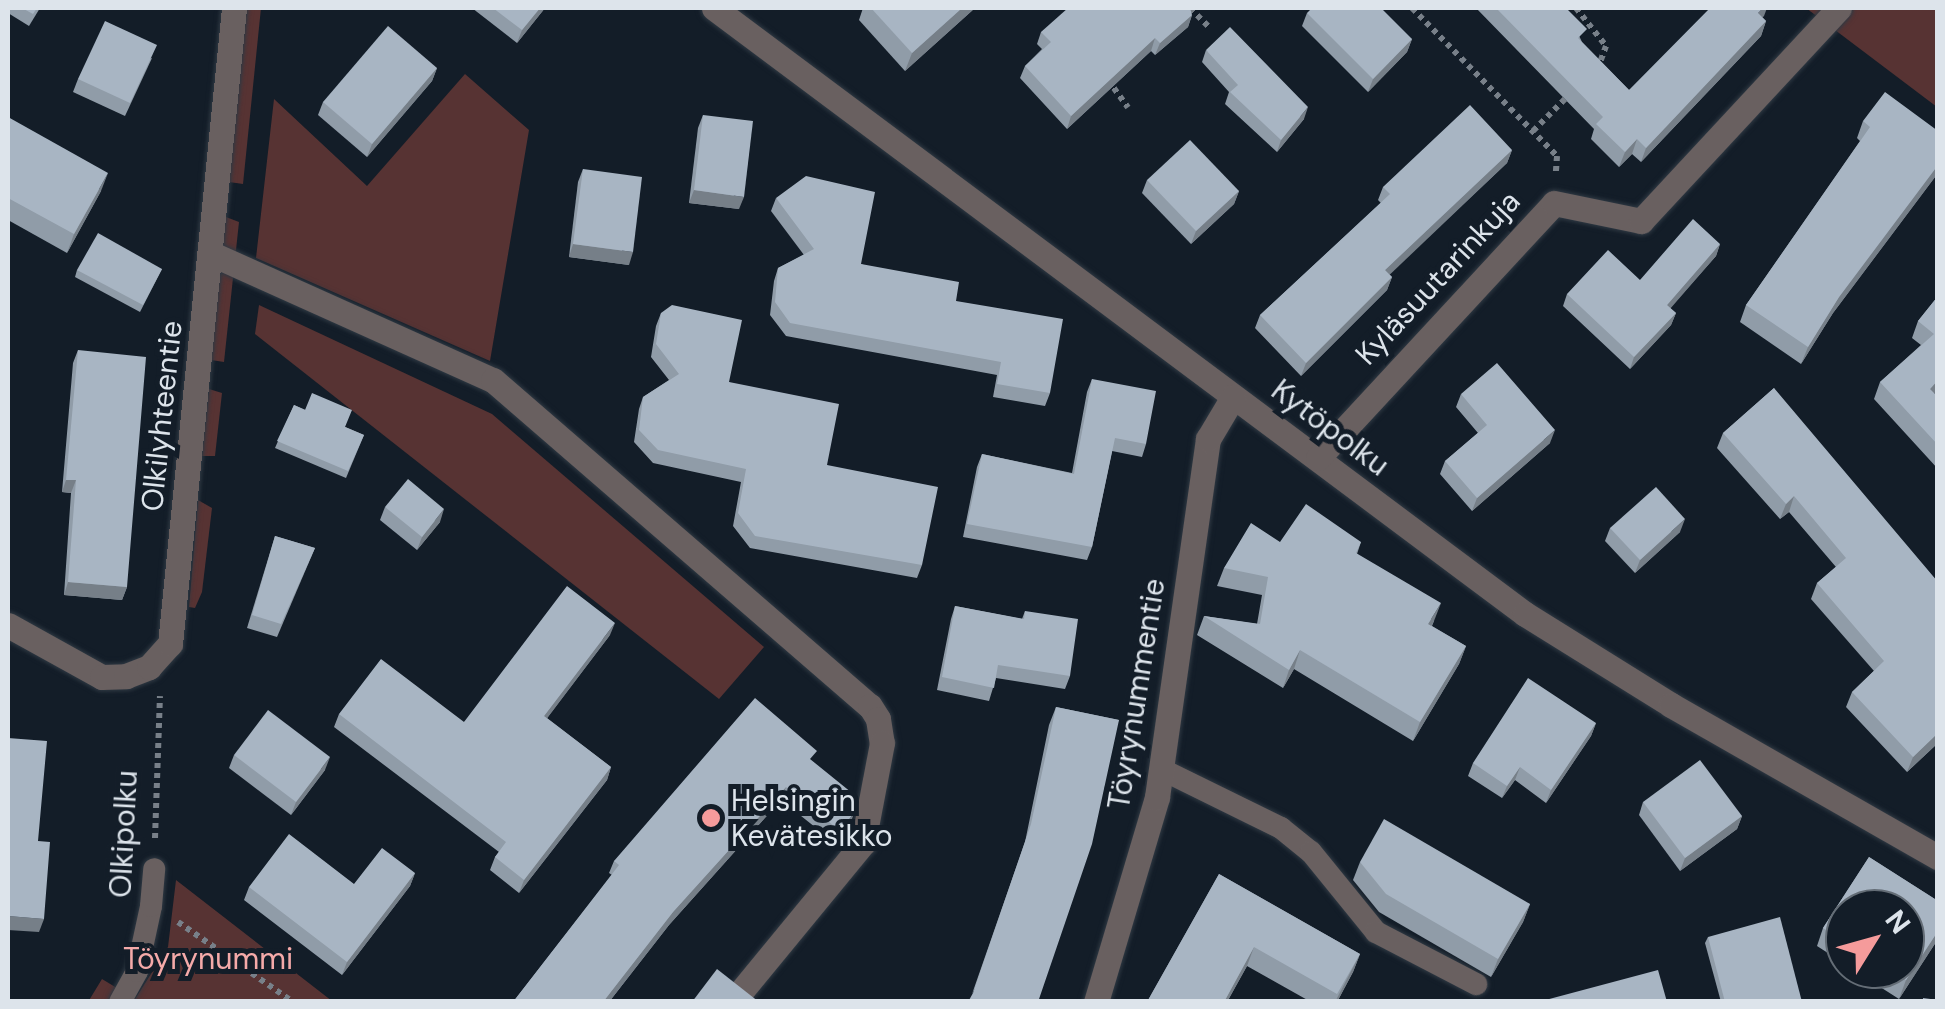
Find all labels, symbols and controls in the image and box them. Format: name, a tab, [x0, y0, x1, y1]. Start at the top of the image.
street label: Kyläsuutarinkuja	[1348, 184, 1528, 372]
street label: Olkilyhteentie	[134, 319, 190, 513]
street label: Kytöpolku	[1264, 372, 1396, 484]
street label: Töyrynummentie	[1101, 576, 1173, 812]
street label: Olkipolku	[103, 769, 145, 899]
place label: Helsingin Kevätesikko	[731, 783, 893, 854]
marker: Helsingin Kevätesikko	[700, 807, 722, 829]
north arrow	[1825, 889, 1925, 989]
text: N	[1877, 903, 1919, 941]
park label: Töyrynummi	[123, 941, 293, 977]

